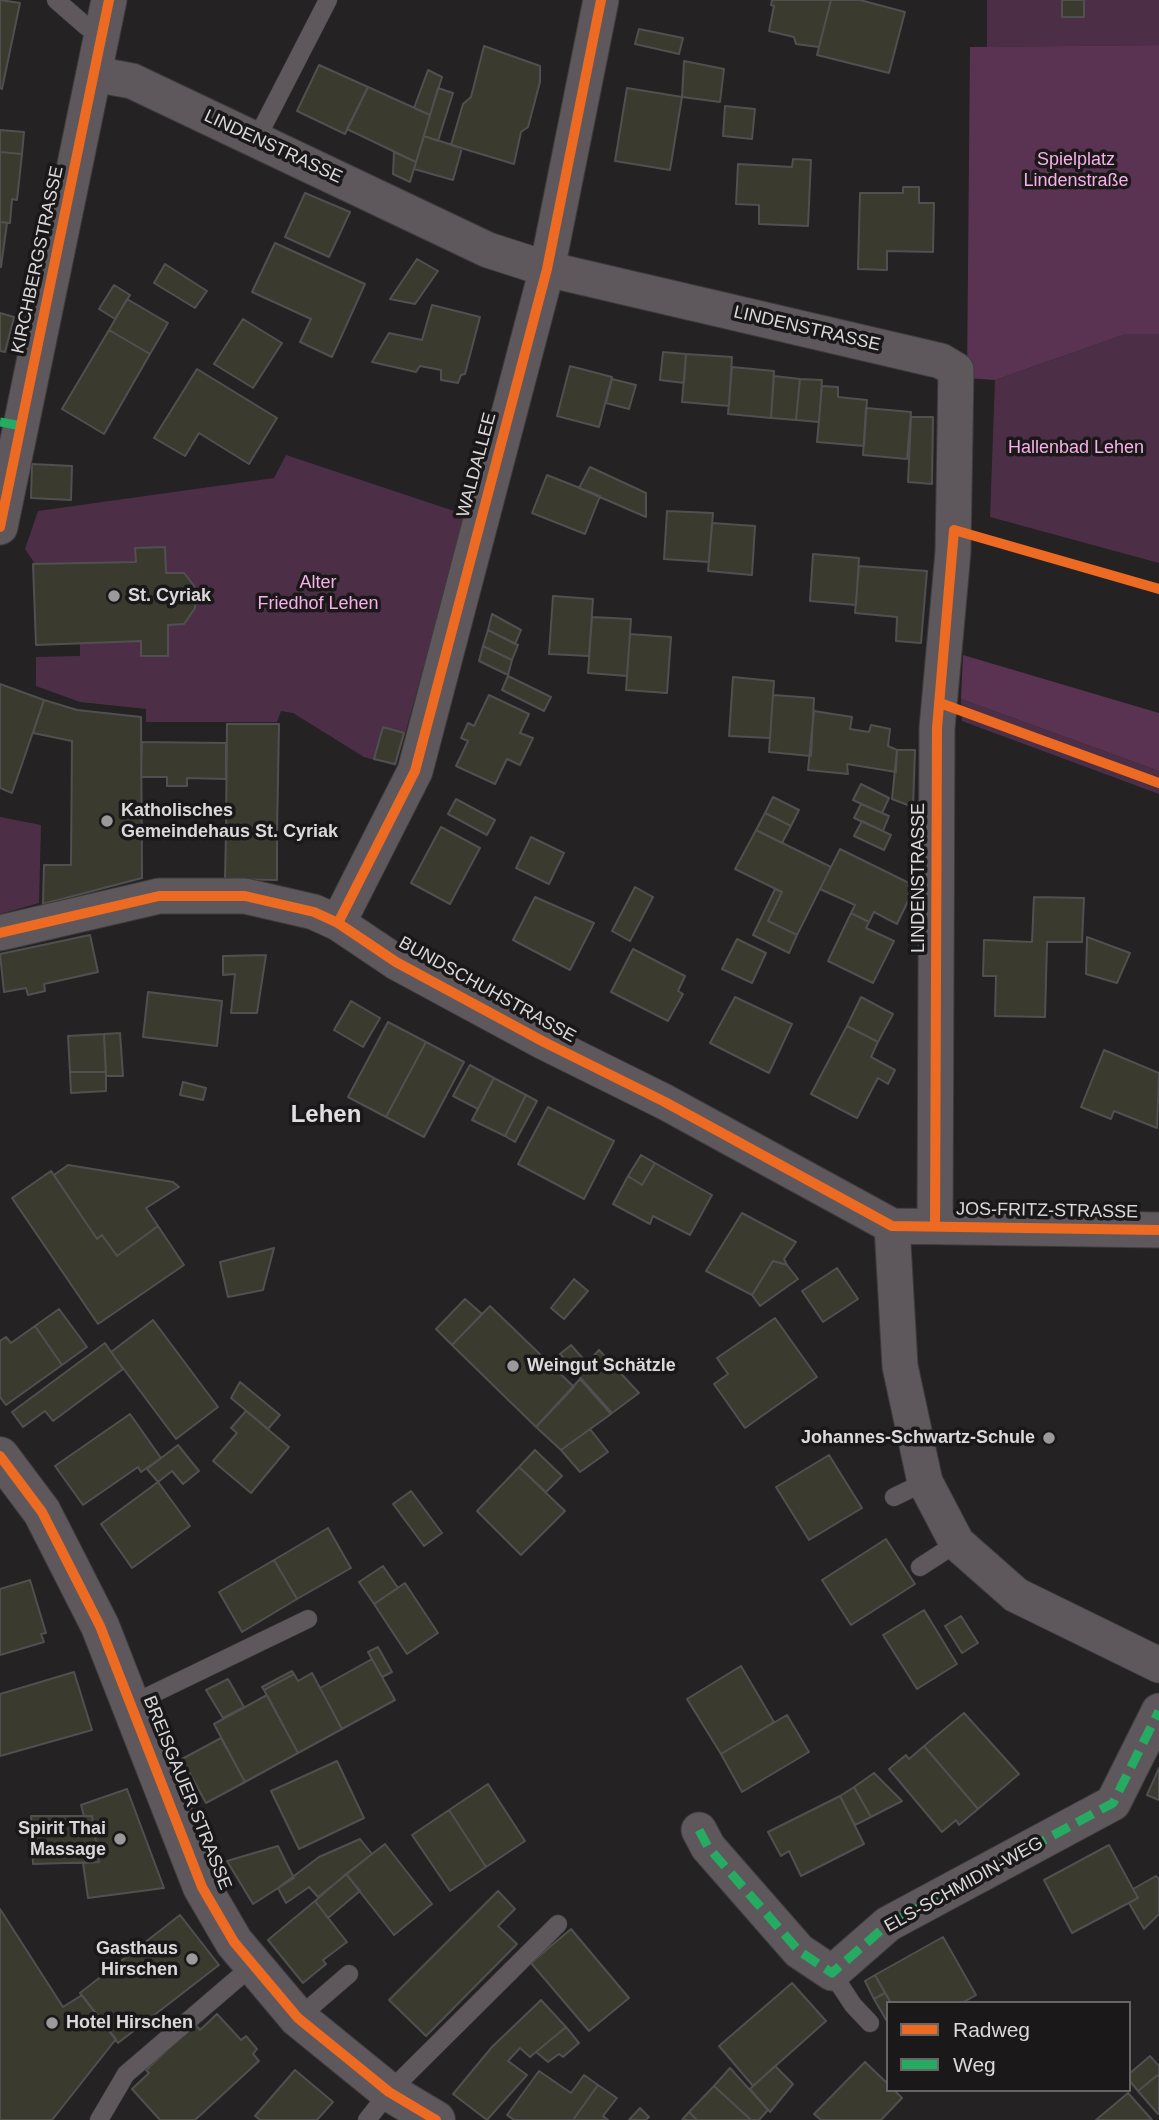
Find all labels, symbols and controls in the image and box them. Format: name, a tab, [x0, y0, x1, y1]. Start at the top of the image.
street label: LINDENSTRASSE	[200, 106, 346, 188]
park label: Spielplatz Lindenstraße	[1023, 149, 1129, 192]
street label: KIRCHBERGSTRASSE	[8, 164, 68, 356]
street label: LINDENSTRASSE	[731, 302, 883, 356]
street label: WALDALLEE	[453, 410, 501, 520]
park label: Hallenbad Lehen	[1008, 437, 1144, 459]
park label: Alter Friedhof Lehen	[257, 572, 379, 614]
place label: St. Cyriak	[128, 585, 211, 607]
marker: St. Cyriak	[106, 588, 122, 604]
place label: Katholisches Gemeindehaus St. Cyriak	[121, 800, 338, 842]
street label: LINDENSTRASSE	[908, 803, 930, 953]
marker: Katholisches Gemeindehaus St. Cyriak	[99, 813, 115, 829]
street label: BUNDSCHUHSTRASSE	[395, 932, 579, 1048]
district label: Lehen	[291, 1101, 361, 1129]
street label: JOS-FRITZ-STRASSE	[956, 1199, 1138, 1223]
place label: Weingut Schätzle	[527, 1355, 676, 1377]
marker: Weingut Schätzle	[505, 1358, 521, 1374]
place label: Johannes-Schwartz-Schule	[801, 1427, 1035, 1449]
marker: Johannes-Schwartz-Schule	[1041, 1430, 1057, 1446]
street label: BREISGAUER STRASSE	[138, 1693, 236, 1893]
place label: Spirit Thai Massage	[18, 1818, 106, 1860]
marker: Spirit Thai Massage	[112, 1831, 128, 1847]
street label: ELS-SCHMIDIN-WEG	[881, 1832, 1047, 1938]
place label: Gasthaus Hirschen	[96, 1938, 178, 1980]
marker: Gasthaus Hirschen	[184, 1951, 200, 1967]
legend	[886, 2001, 1131, 2092]
place label: Hotel Hirschen	[66, 2012, 193, 2034]
marker: Hotel Hirschen	[44, 2015, 60, 2031]
text: Radweg	[953, 2018, 1030, 2041]
text: Weg	[953, 2053, 996, 2076]

